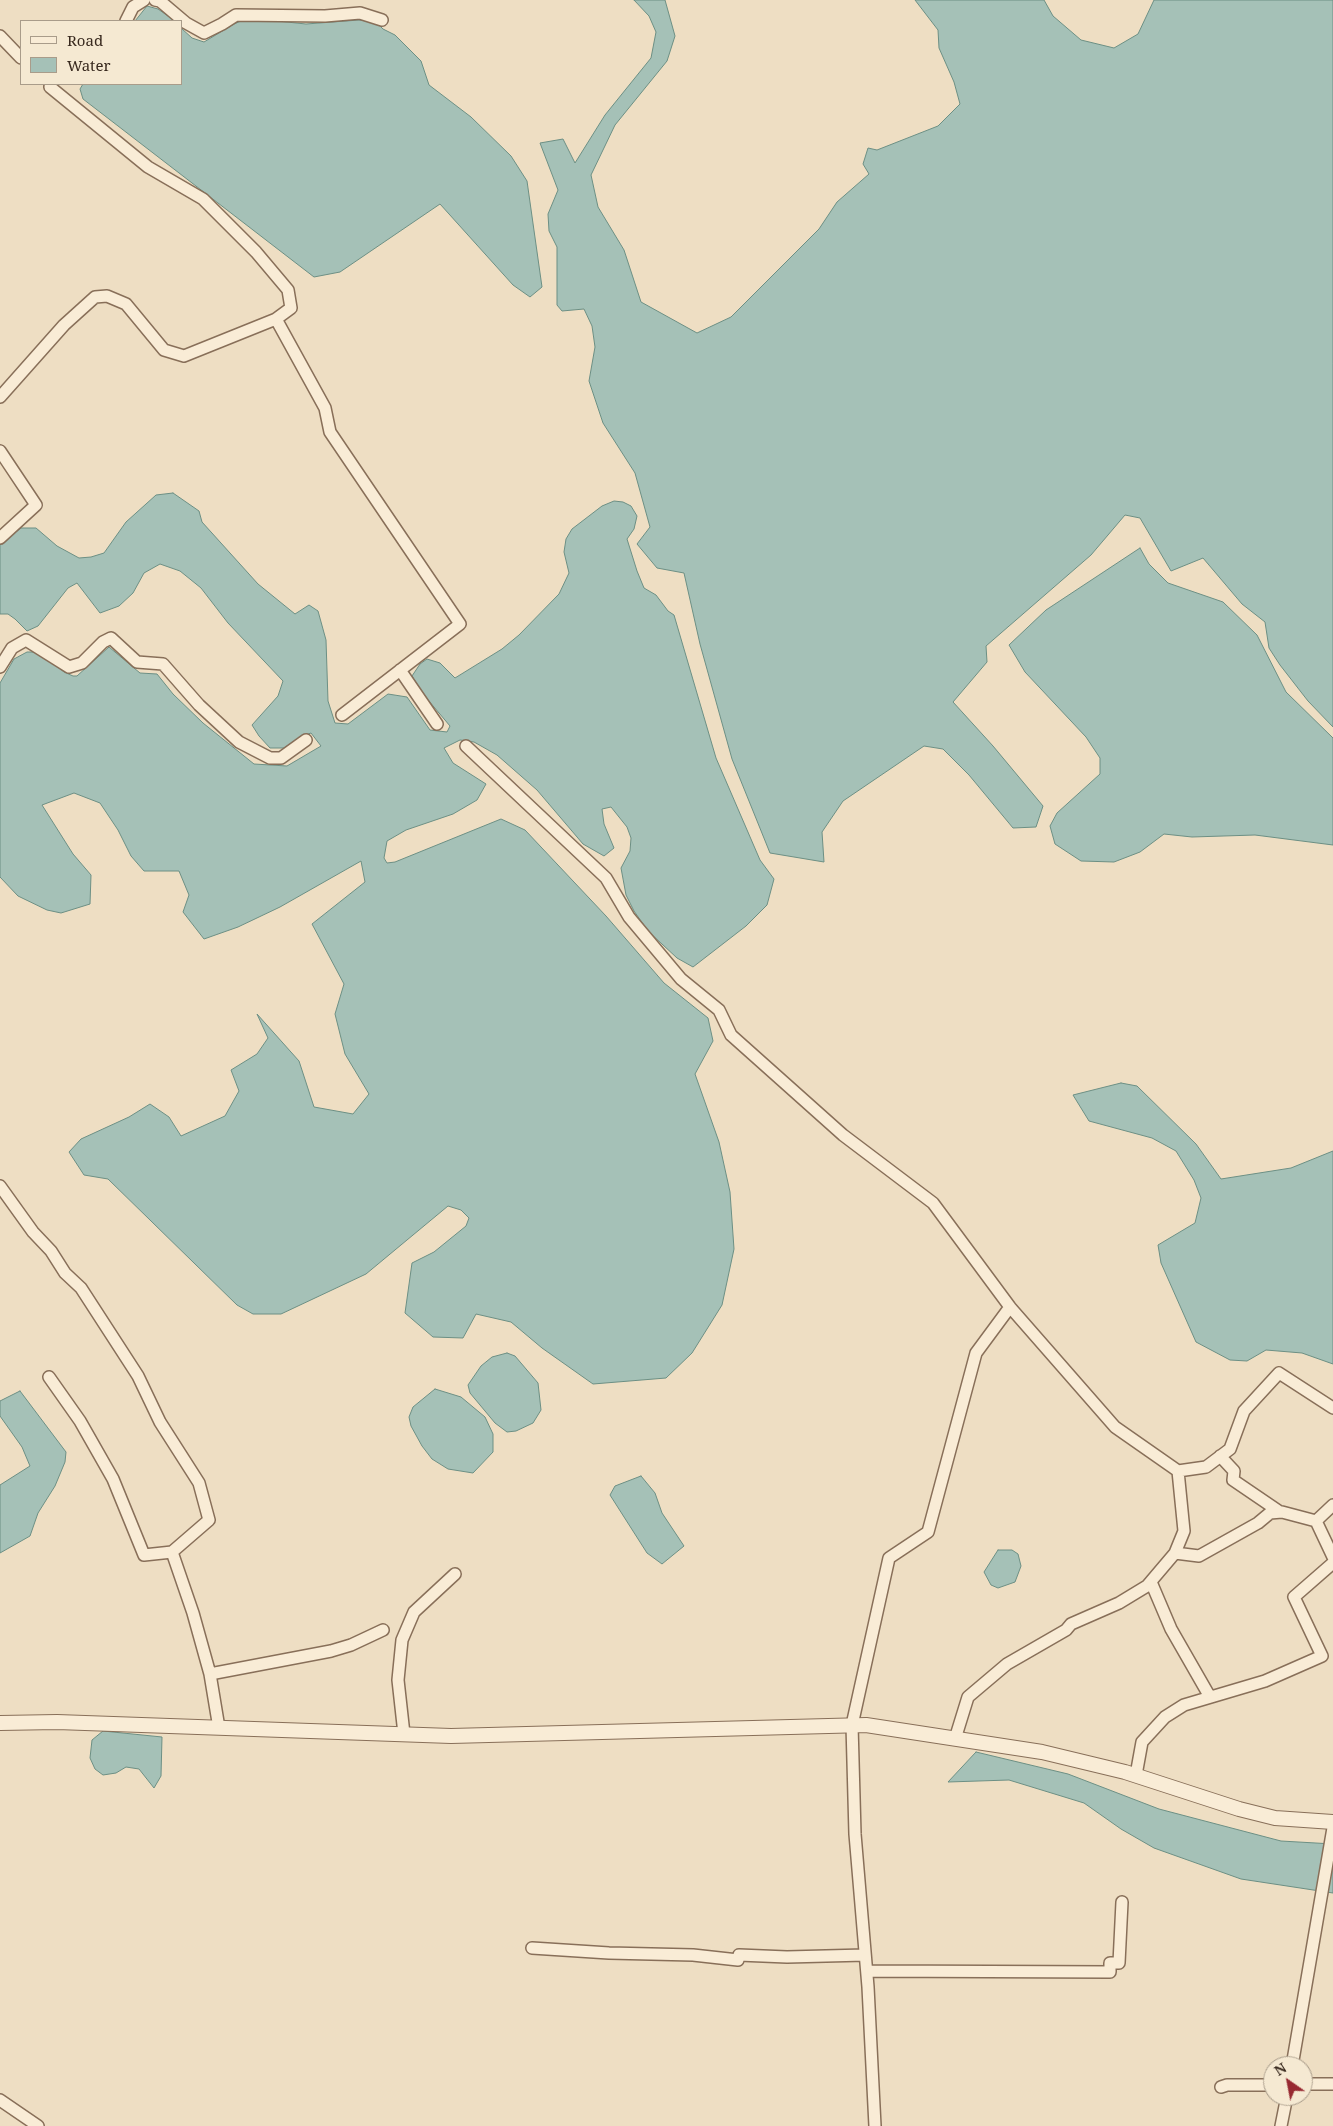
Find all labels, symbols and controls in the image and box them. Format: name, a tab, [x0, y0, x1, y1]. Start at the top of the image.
legend	[20, 20, 182, 85]
text: Road	[67, 30, 103, 50]
text: Water	[67, 55, 110, 75]
north arrow	[1263, 2056, 1313, 2106]
text: N	[1270, 2058, 1290, 2080]

